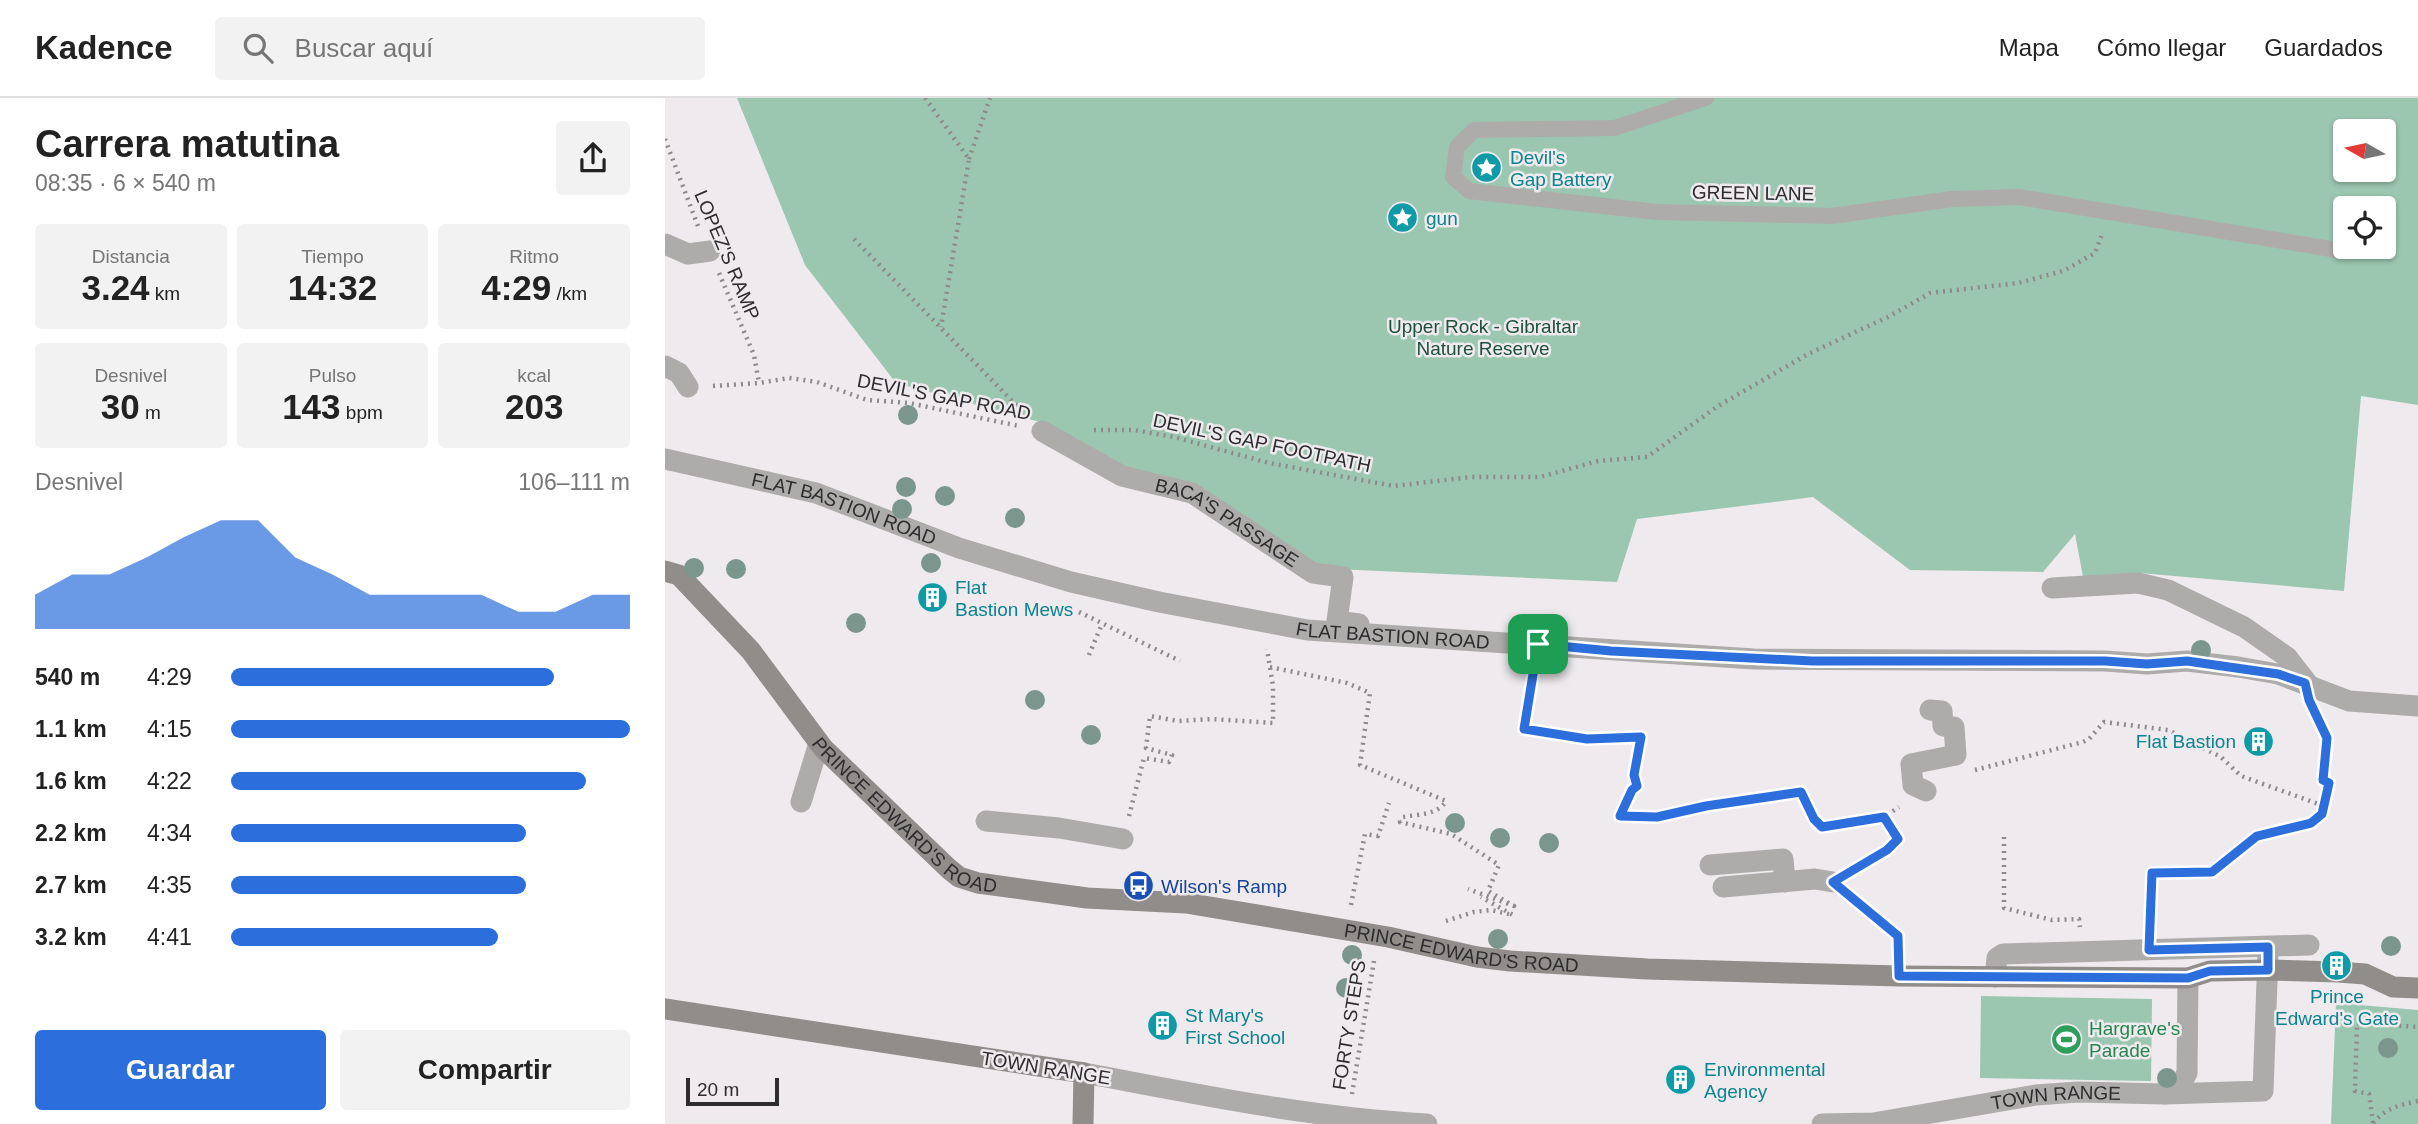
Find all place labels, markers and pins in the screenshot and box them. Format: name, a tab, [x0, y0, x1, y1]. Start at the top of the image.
place label: Devil's Gap Battery	[1510, 147, 1612, 190]
place icon: Devil's Gap Battery	[1470, 151, 1504, 185]
place icon: gun	[1386, 201, 1420, 235]
place label: gun	[1426, 208, 1458, 229]
place label: Flat Bastion Mews	[955, 577, 1073, 620]
building icon: Flat Bastion Mews	[915, 581, 949, 615]
pin	[1508, 614, 1568, 674]
building icon: Flat Bastion	[2242, 724, 2276, 758]
place label: Flat Bastion	[2136, 731, 2236, 752]
bus stop icon: Wilson's Ramp	[1121, 869, 1155, 903]
place label: Wilson's Ramp	[1161, 876, 1287, 897]
building icon: Prince Edward's Gate	[2320, 948, 2354, 982]
place label: Prince Edward's Gate	[2275, 986, 2399, 1029]
place label: St Mary's First School	[1185, 1005, 1285, 1048]
building icon: St Mary's First School	[1145, 1009, 1179, 1043]
place label: Hargrave's Parade	[2089, 1018, 2180, 1061]
sports icon: Hargrave's Parade	[2049, 1022, 2083, 1056]
place label: Environmental Agency	[1704, 1059, 1825, 1102]
building icon: Environmental Agency	[1664, 1063, 1698, 1097]

